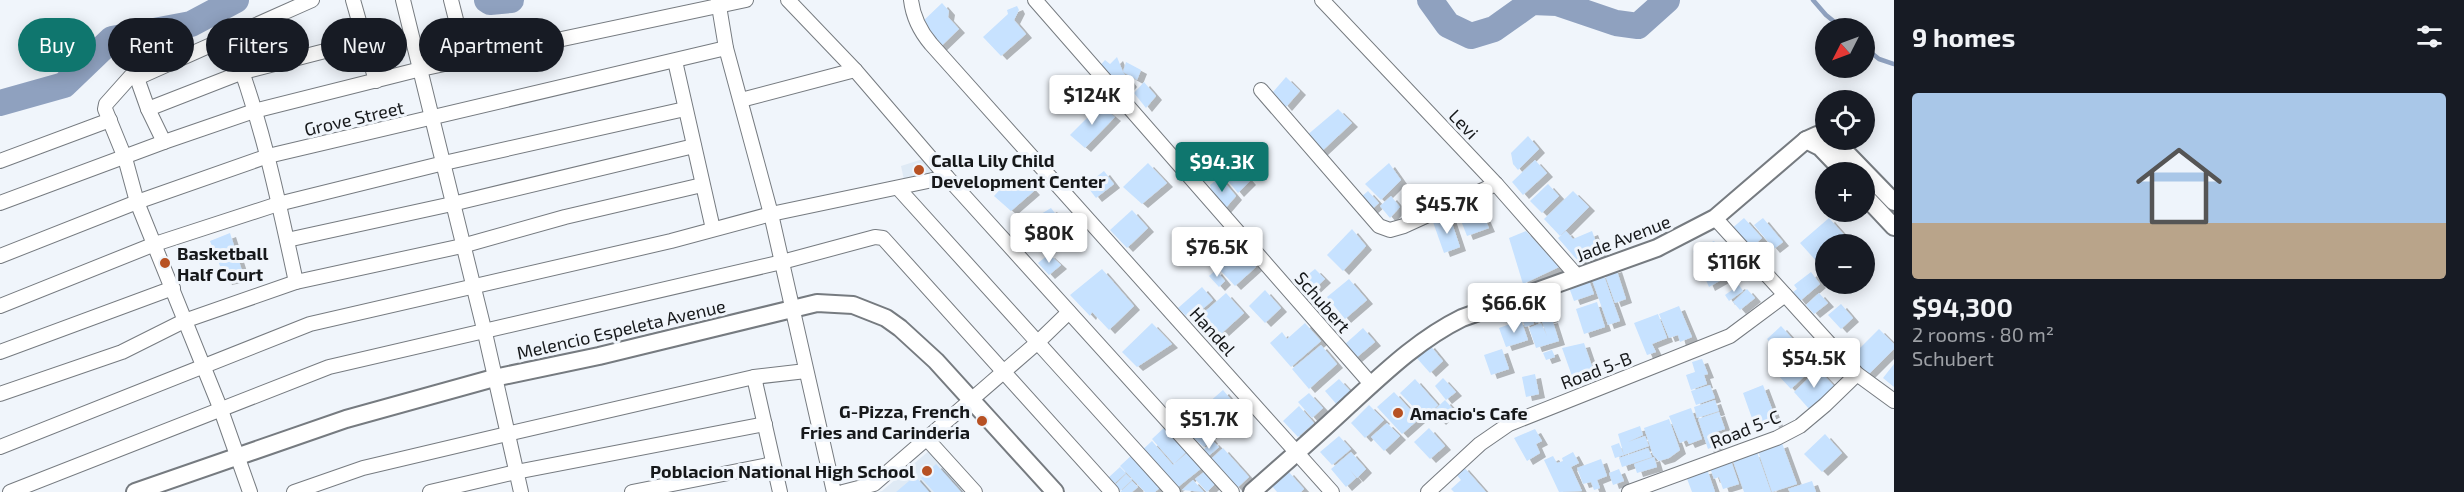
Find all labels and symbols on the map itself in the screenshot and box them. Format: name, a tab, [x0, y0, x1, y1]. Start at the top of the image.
north arrow	[1815, 18, 1875, 78]
pin: $124K	[1050, 75, 1134, 126]
street label: Grove Street	[302, 96, 406, 140]
street label: Levi	[1445, 105, 1483, 143]
pin: $94.3K	[1173, 142, 1271, 193]
place label: Calla Lily Child Development Center	[931, 149, 1106, 192]
marker: Calla Lily Child Development Center	[912, 163, 926, 177]
pin: $45.7K	[1398, 184, 1496, 235]
street label: Jade Avenue	[1572, 210, 1674, 266]
pin: $80K	[1013, 213, 1085, 264]
pin: $76.5K	[1168, 227, 1266, 278]
place label: Basketball Half Court	[177, 242, 268, 285]
pin: $116K	[1692, 242, 1776, 293]
marker: Basketball Half Court	[158, 256, 172, 270]
street label: Schubert	[1291, 267, 1356, 337]
pin: $66.6K	[1465, 283, 1563, 334]
street label: Melencio Espeleta Avenue	[515, 294, 727, 364]
street label: Handel	[1186, 302, 1241, 360]
pin: $54.5K	[1765, 338, 1863, 389]
street label: Road 5-B	[1557, 346, 1635, 394]
pin: $51.7K	[1160, 399, 1258, 450]
place label: G-Pizza, French Fries and Carinderia	[800, 400, 970, 443]
place label: Amacio's Cafe	[1410, 402, 1528, 424]
street label: Road 5-C	[1707, 405, 1783, 453]
marker: Amacio's Cafe	[1391, 406, 1405, 420]
marker: G-Pizza, French Fries and Carinderia	[975, 414, 989, 428]
place label: Poblacion National High School	[650, 460, 915, 482]
marker: Poblacion National High School	[920, 464, 934, 478]

